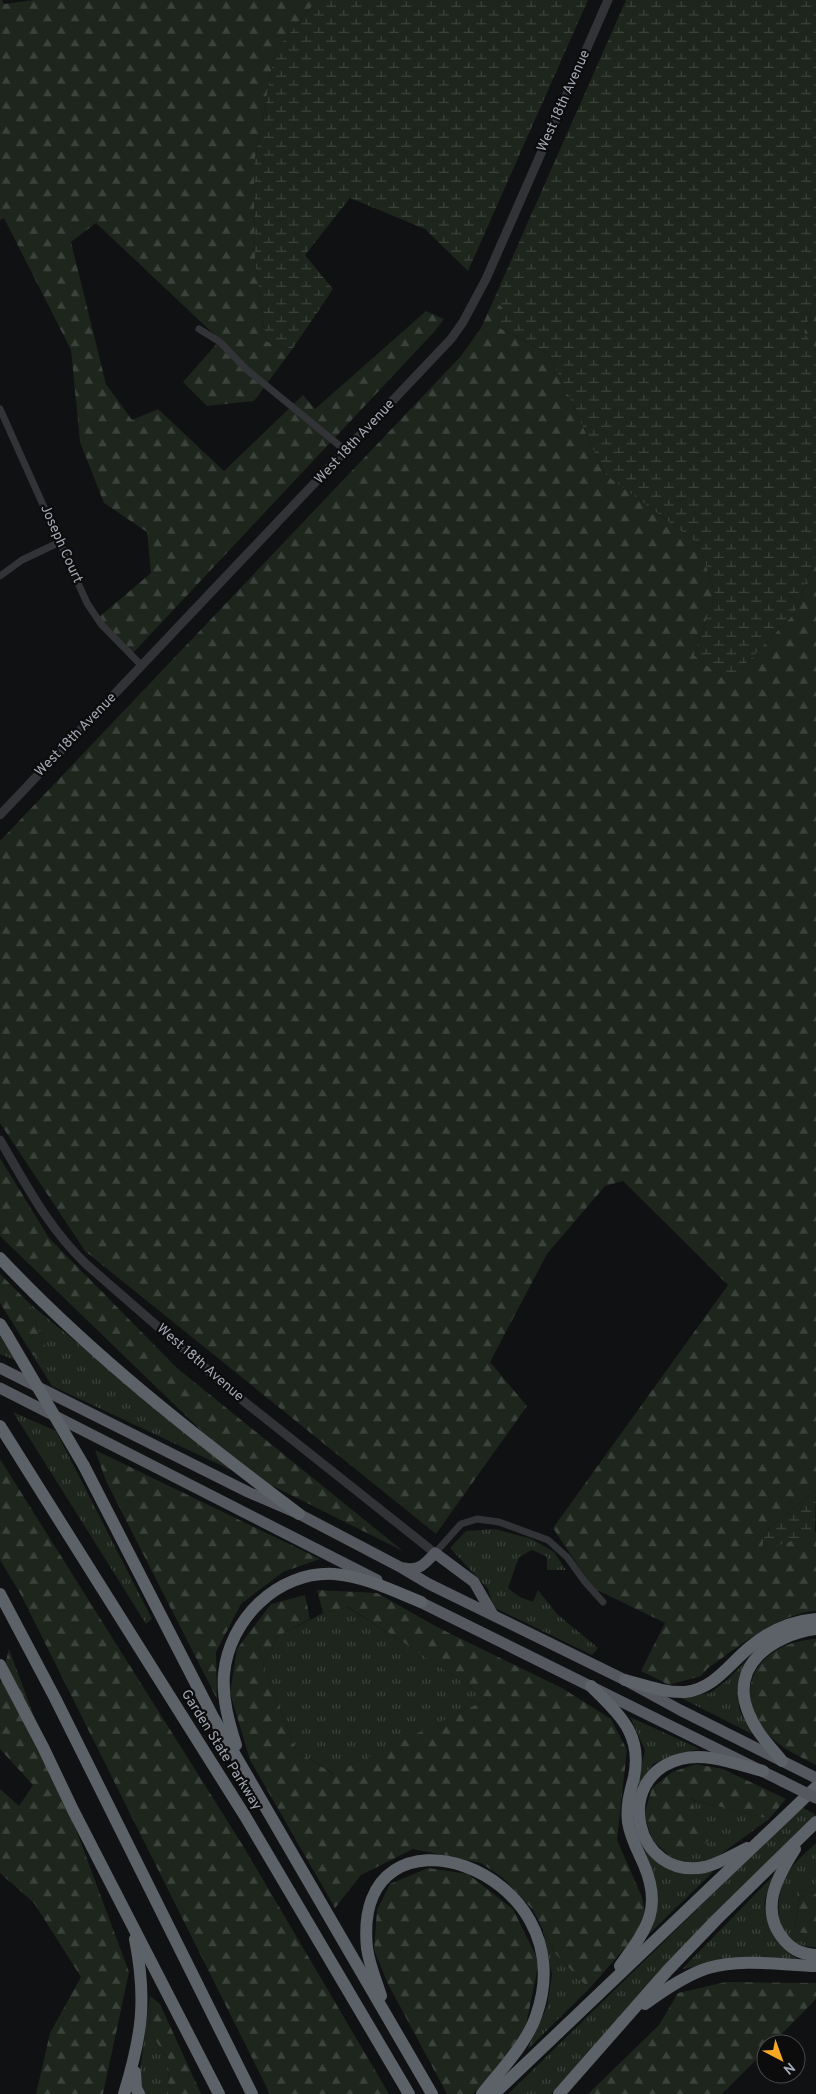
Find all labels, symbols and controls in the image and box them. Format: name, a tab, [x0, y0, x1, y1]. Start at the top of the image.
street label: West 18th Avenue	[534, 47, 594, 155]
street label: West 18th Avenue	[311, 396, 399, 488]
street label: Joseph Court	[36, 502, 86, 586]
street label: West 18th Avenue	[32, 690, 120, 780]
street label: West 18th Avenue	[153, 1321, 247, 1405]
street label: Garden State Parkway	[177, 1687, 265, 1813]
north arrow	[756, 2034, 806, 2084]
text: N	[779, 2058, 798, 2077]

